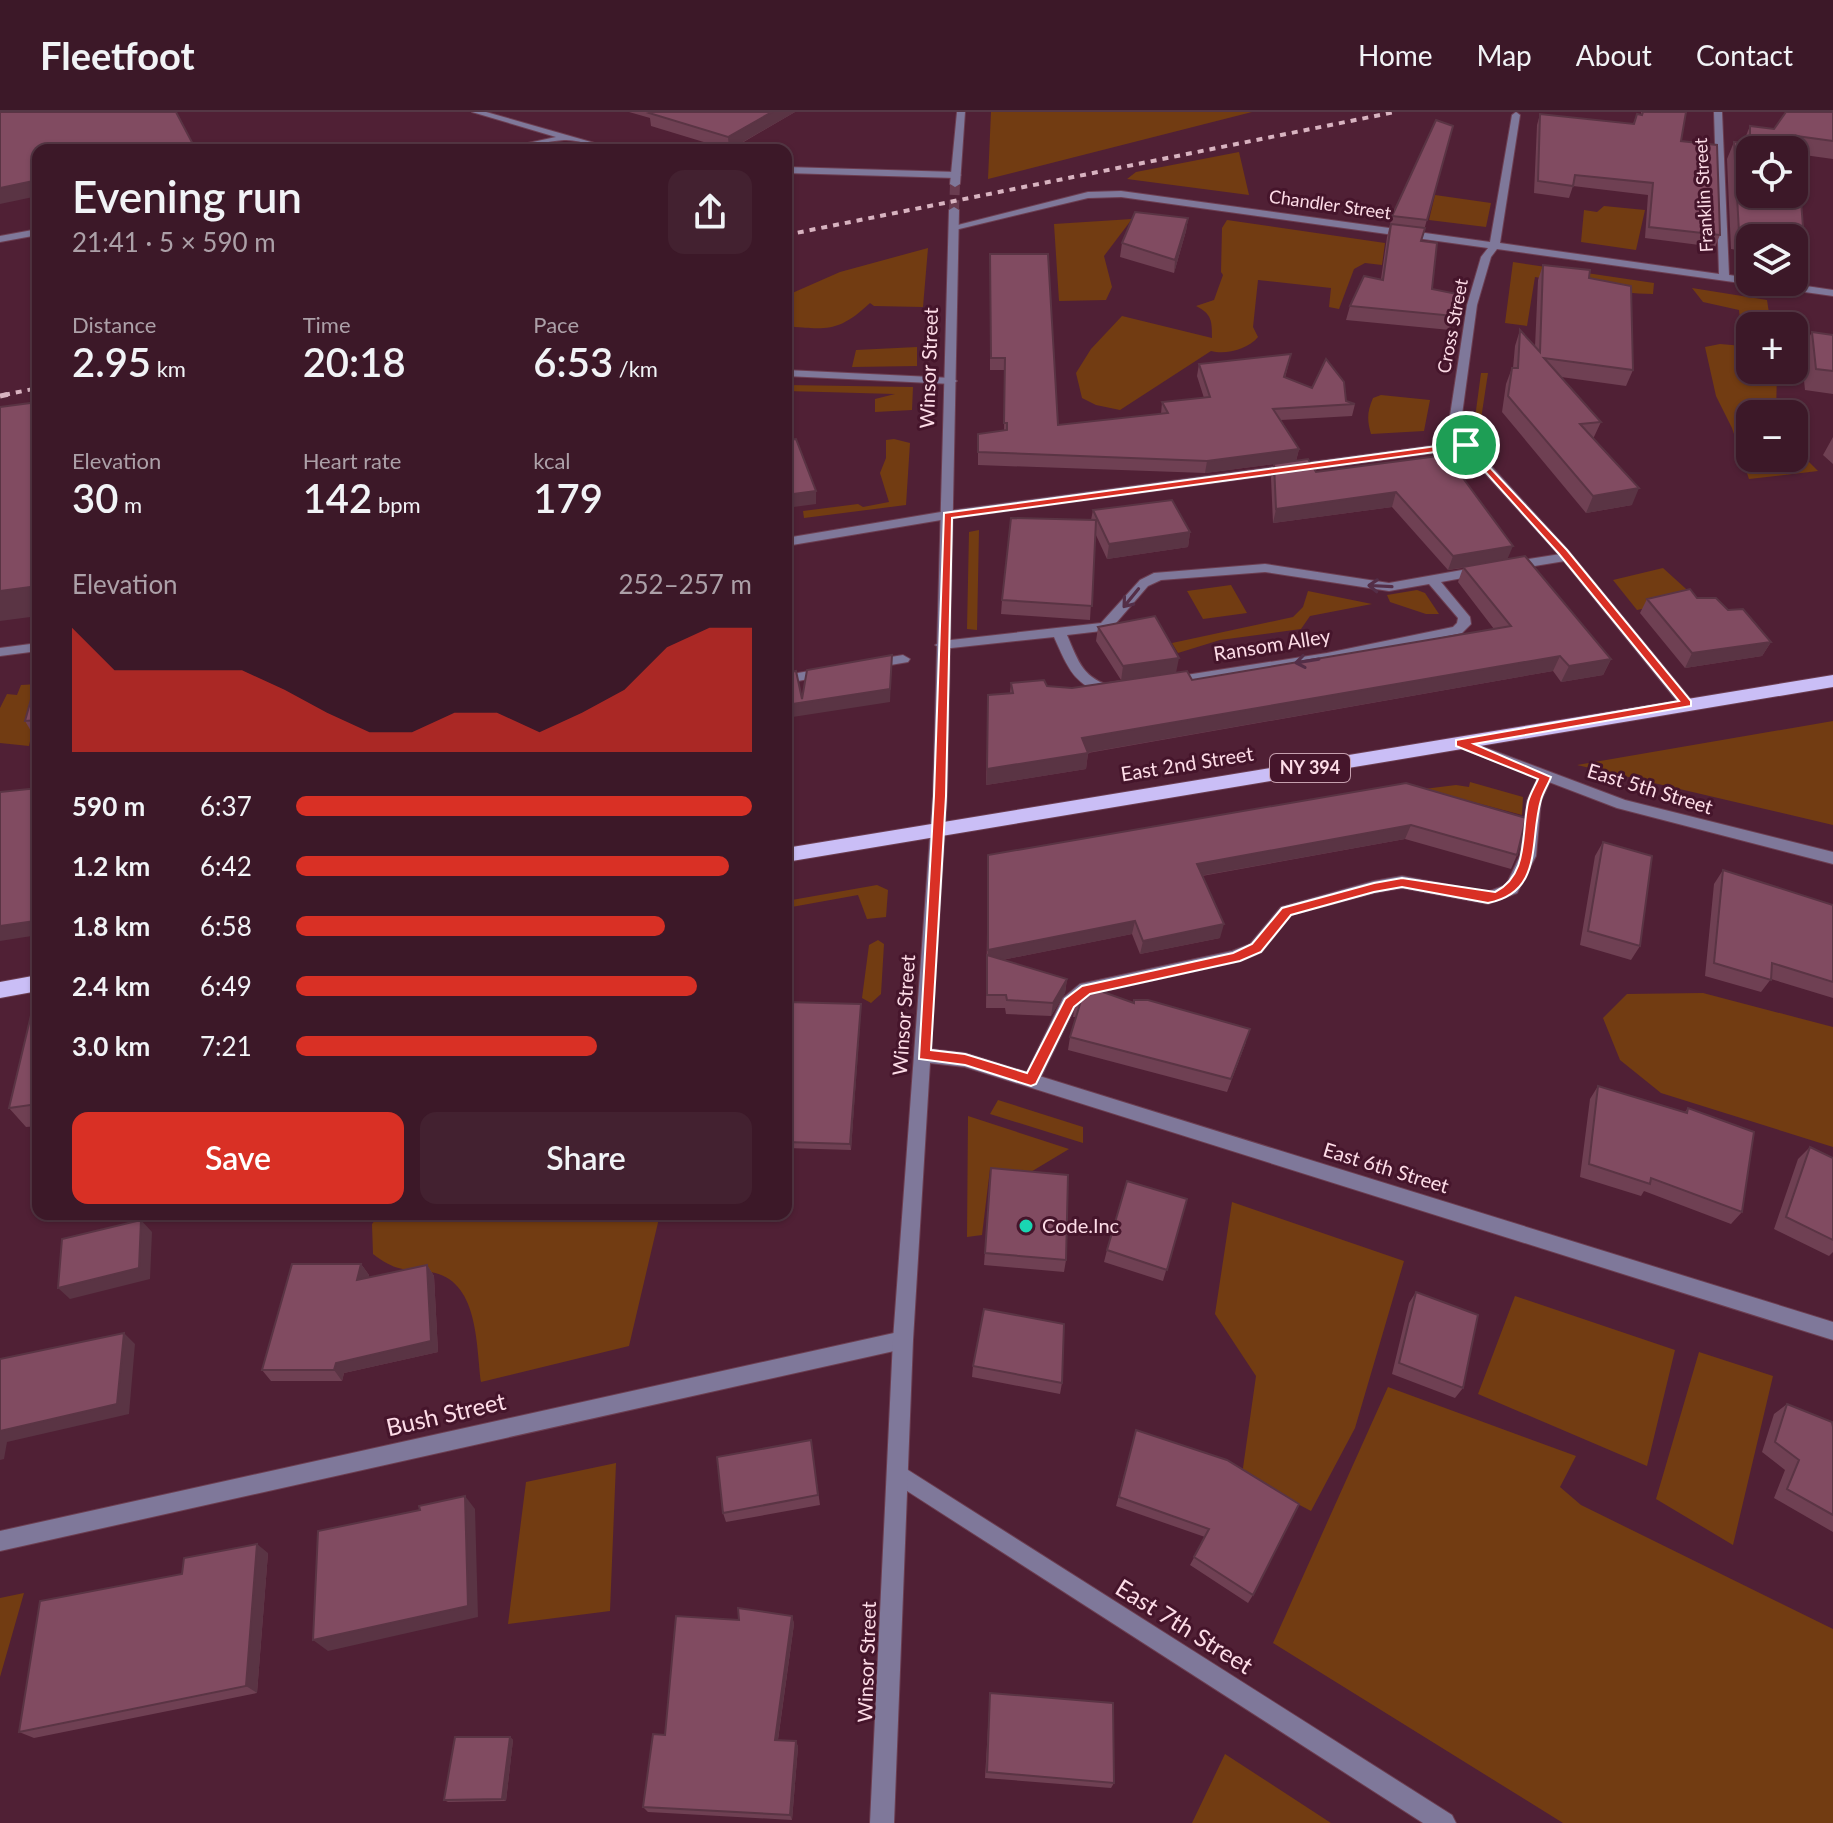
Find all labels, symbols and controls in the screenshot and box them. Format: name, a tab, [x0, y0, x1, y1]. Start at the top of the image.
text: Fleetfoot	[40, 32, 195, 78]
text: Home	[1358, 38, 1433, 72]
text: Map	[1477, 38, 1532, 72]
text: About	[1576, 38, 1652, 72]
text: Contact	[1696, 38, 1793, 72]
map controls	[1736, 136, 1808, 472]
button: locate	[1736, 136, 1808, 208]
street label: Franklin Street	[1689, 137, 1717, 253]
text: Evening run	[72, 170, 302, 222]
button: share	[668, 170, 752, 254]
street label: Chandler Street	[1268, 185, 1393, 224]
button: layers	[1736, 224, 1808, 296]
text: 21:41 · 5 × 590 m	[72, 226, 276, 258]
street label: Cross Street	[1432, 276, 1472, 375]
street label: Winsor Street	[914, 307, 942, 429]
text: Distance	[72, 311, 156, 338]
text: Time	[303, 311, 351, 338]
text: Pace	[533, 311, 579, 338]
button: +	[1736, 312, 1808, 384]
text: 2.95	[72, 338, 151, 386]
text: 20:18	[303, 338, 406, 386]
text: 6:53	[533, 338, 613, 386]
text: km	[151, 355, 186, 382]
text: /km	[613, 355, 658, 382]
button: −	[1736, 400, 1808, 472]
pin	[1432, 411, 1500, 479]
icon: arrive	[1444, 423, 1488, 467]
text: Elevation	[72, 447, 161, 474]
text: Heart rate	[303, 447, 401, 474]
text: kcal	[533, 447, 571, 474]
text: 30	[72, 474, 118, 522]
text: 142	[303, 474, 372, 522]
text: 179	[533, 474, 603, 522]
text: m	[118, 491, 142, 518]
text: bpm	[372, 491, 421, 518]
text: Elevation	[72, 568, 178, 600]
text: 252–257 m	[618, 568, 752, 600]
one-way arrow	[1367, 578, 1394, 593]
one-way arrow	[1123, 587, 1140, 608]
street label: Ransom Alley	[1212, 623, 1333, 665]
one-way arrow	[1295, 654, 1320, 669]
street label: East 2nd Street	[1119, 741, 1255, 785]
road number: NY 394	[1270, 754, 1350, 782]
street label: East 5th Street	[1585, 758, 1716, 819]
text: 590 m	[72, 790, 145, 822]
text: 6:37	[200, 790, 252, 822]
text: 1.2 km	[72, 850, 150, 882]
text: 6:42	[200, 850, 252, 882]
text: 1.8 km	[72, 910, 150, 942]
text: 6:58	[200, 910, 252, 942]
street label: Winsor Street	[887, 954, 919, 1076]
text: 2.4 km	[72, 970, 150, 1002]
text: 6:49	[200, 970, 252, 1002]
text: 3.0 km	[72, 1030, 150, 1062]
text: 7:21	[200, 1030, 252, 1062]
button: Save	[72, 1112, 404, 1204]
button: Share	[420, 1112, 752, 1204]
street label: East 6th Street	[1321, 1137, 1452, 1198]
place label: Code.Inc	[1042, 1213, 1120, 1237]
marker: Code.Inc	[1017, 1217, 1035, 1235]
street label: Bush Street	[383, 1386, 509, 1441]
street label: East 7th Street	[1111, 1572, 1259, 1680]
street label: Winsor Street	[852, 1601, 880, 1723]

